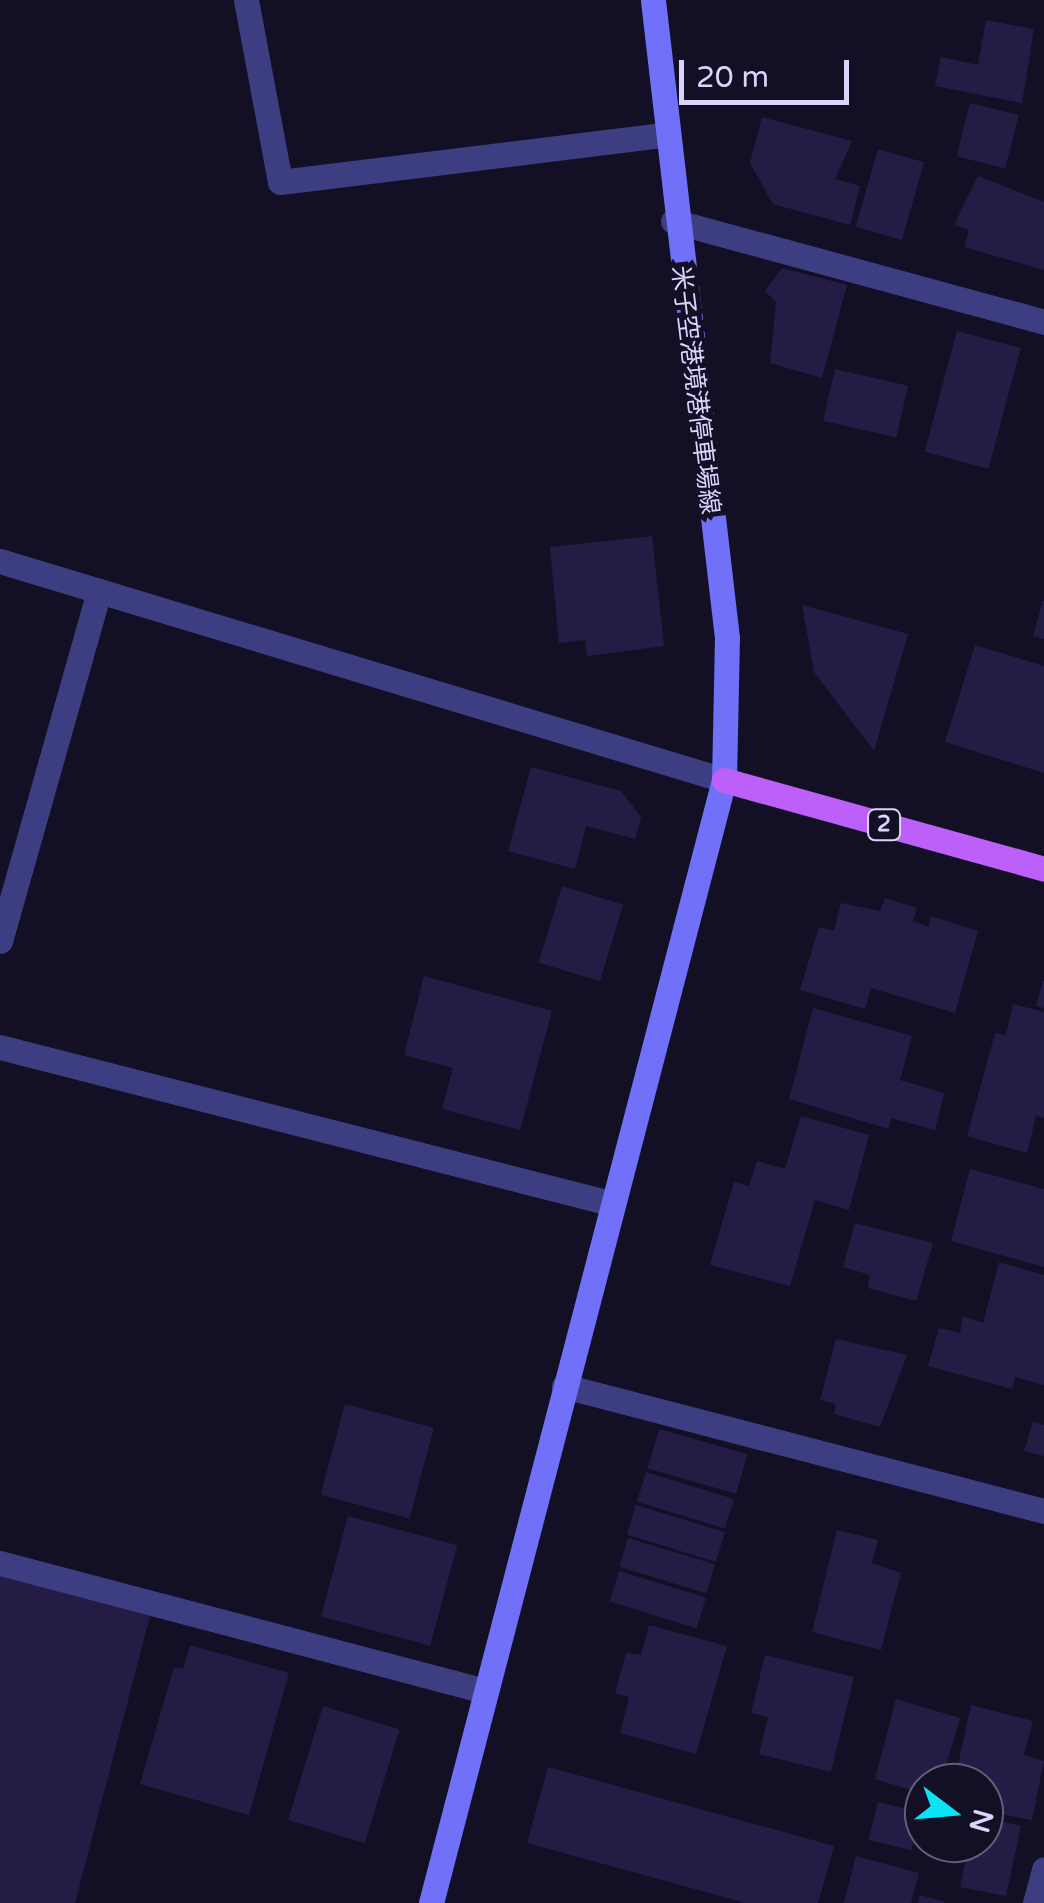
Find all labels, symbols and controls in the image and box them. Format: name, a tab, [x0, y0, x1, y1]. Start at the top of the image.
scale bar	[684, 40, 854, 102]
text: 20 m	[696, 59, 769, 96]
street label: 米子空港境港停車場線	[665, 264, 725, 516]
road number: 2	[866, 808, 902, 842]
north arrow	[904, 1763, 1004, 1863]
text: N	[961, 1805, 1000, 1836]

